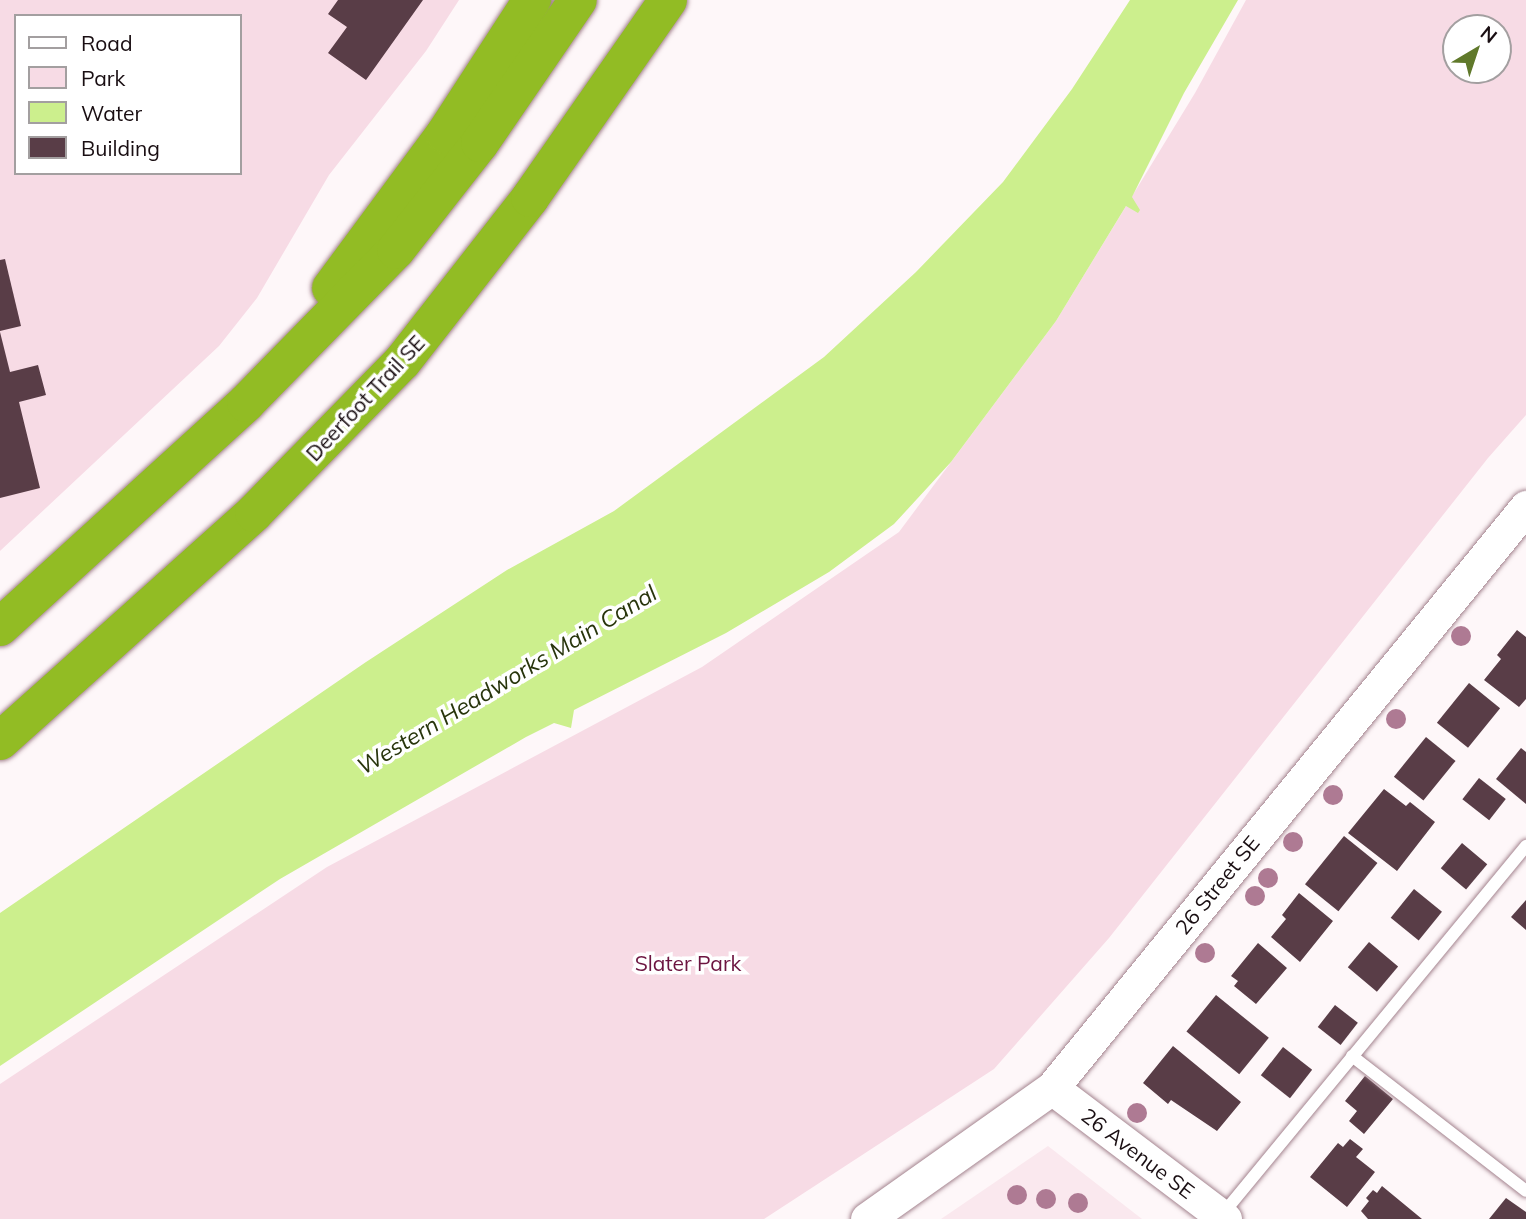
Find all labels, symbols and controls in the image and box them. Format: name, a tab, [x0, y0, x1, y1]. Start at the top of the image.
legend	[14, 14, 242, 175]
north arrow	[1442, 14, 1512, 84]
text: N	[1476, 20, 1502, 48]
text: Road	[81, 30, 132, 56]
text: Park	[81, 65, 125, 91]
text: Water	[81, 100, 142, 126]
text: Building	[81, 135, 160, 161]
street label: Deerfoot Trail SE	[300, 330, 430, 466]
water label: Western Headworks Main Canal	[352, 579, 662, 781]
street label: 26 Street SE	[1170, 831, 1264, 939]
park label: Slater Park	[635, 950, 741, 976]
street label: 26 Avenue SE	[1077, 1102, 1199, 1204]

